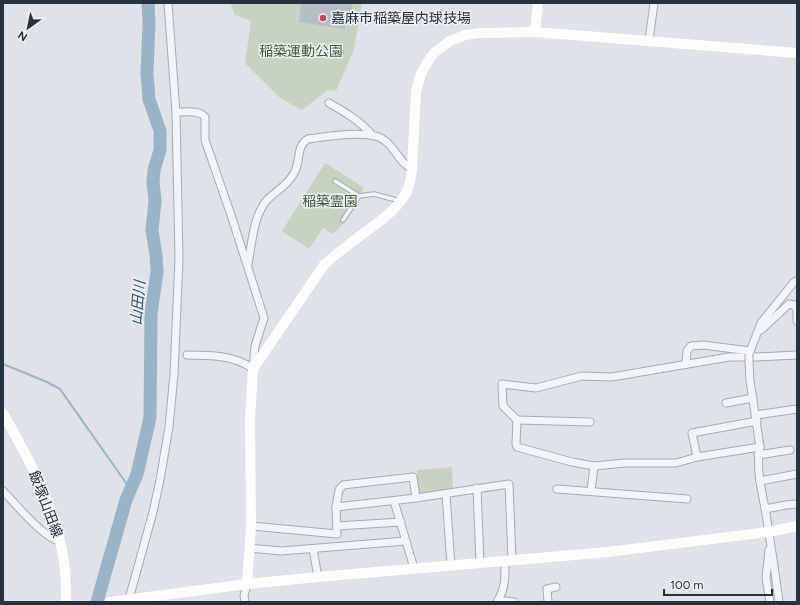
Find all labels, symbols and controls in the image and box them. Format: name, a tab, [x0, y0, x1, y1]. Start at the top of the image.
north arrow	[8, 8, 48, 48]
place label: 嘉麻市稲築屋内球技場	[331, 10, 471, 27]
marker: 嘉麻市稲築屋内球技場	[318, 13, 328, 23]
text: N	[16, 28, 30, 44]
park label: 稲築運動公園	[259, 43, 343, 60]
park label: 稲築霊園	[302, 193, 358, 210]
water label: 山田川	[127, 278, 149, 326]
street label: 飯塚山田線	[25, 468, 66, 540]
scale bar	[664, 571, 772, 597]
text: 100 m	[670, 578, 704, 592]

